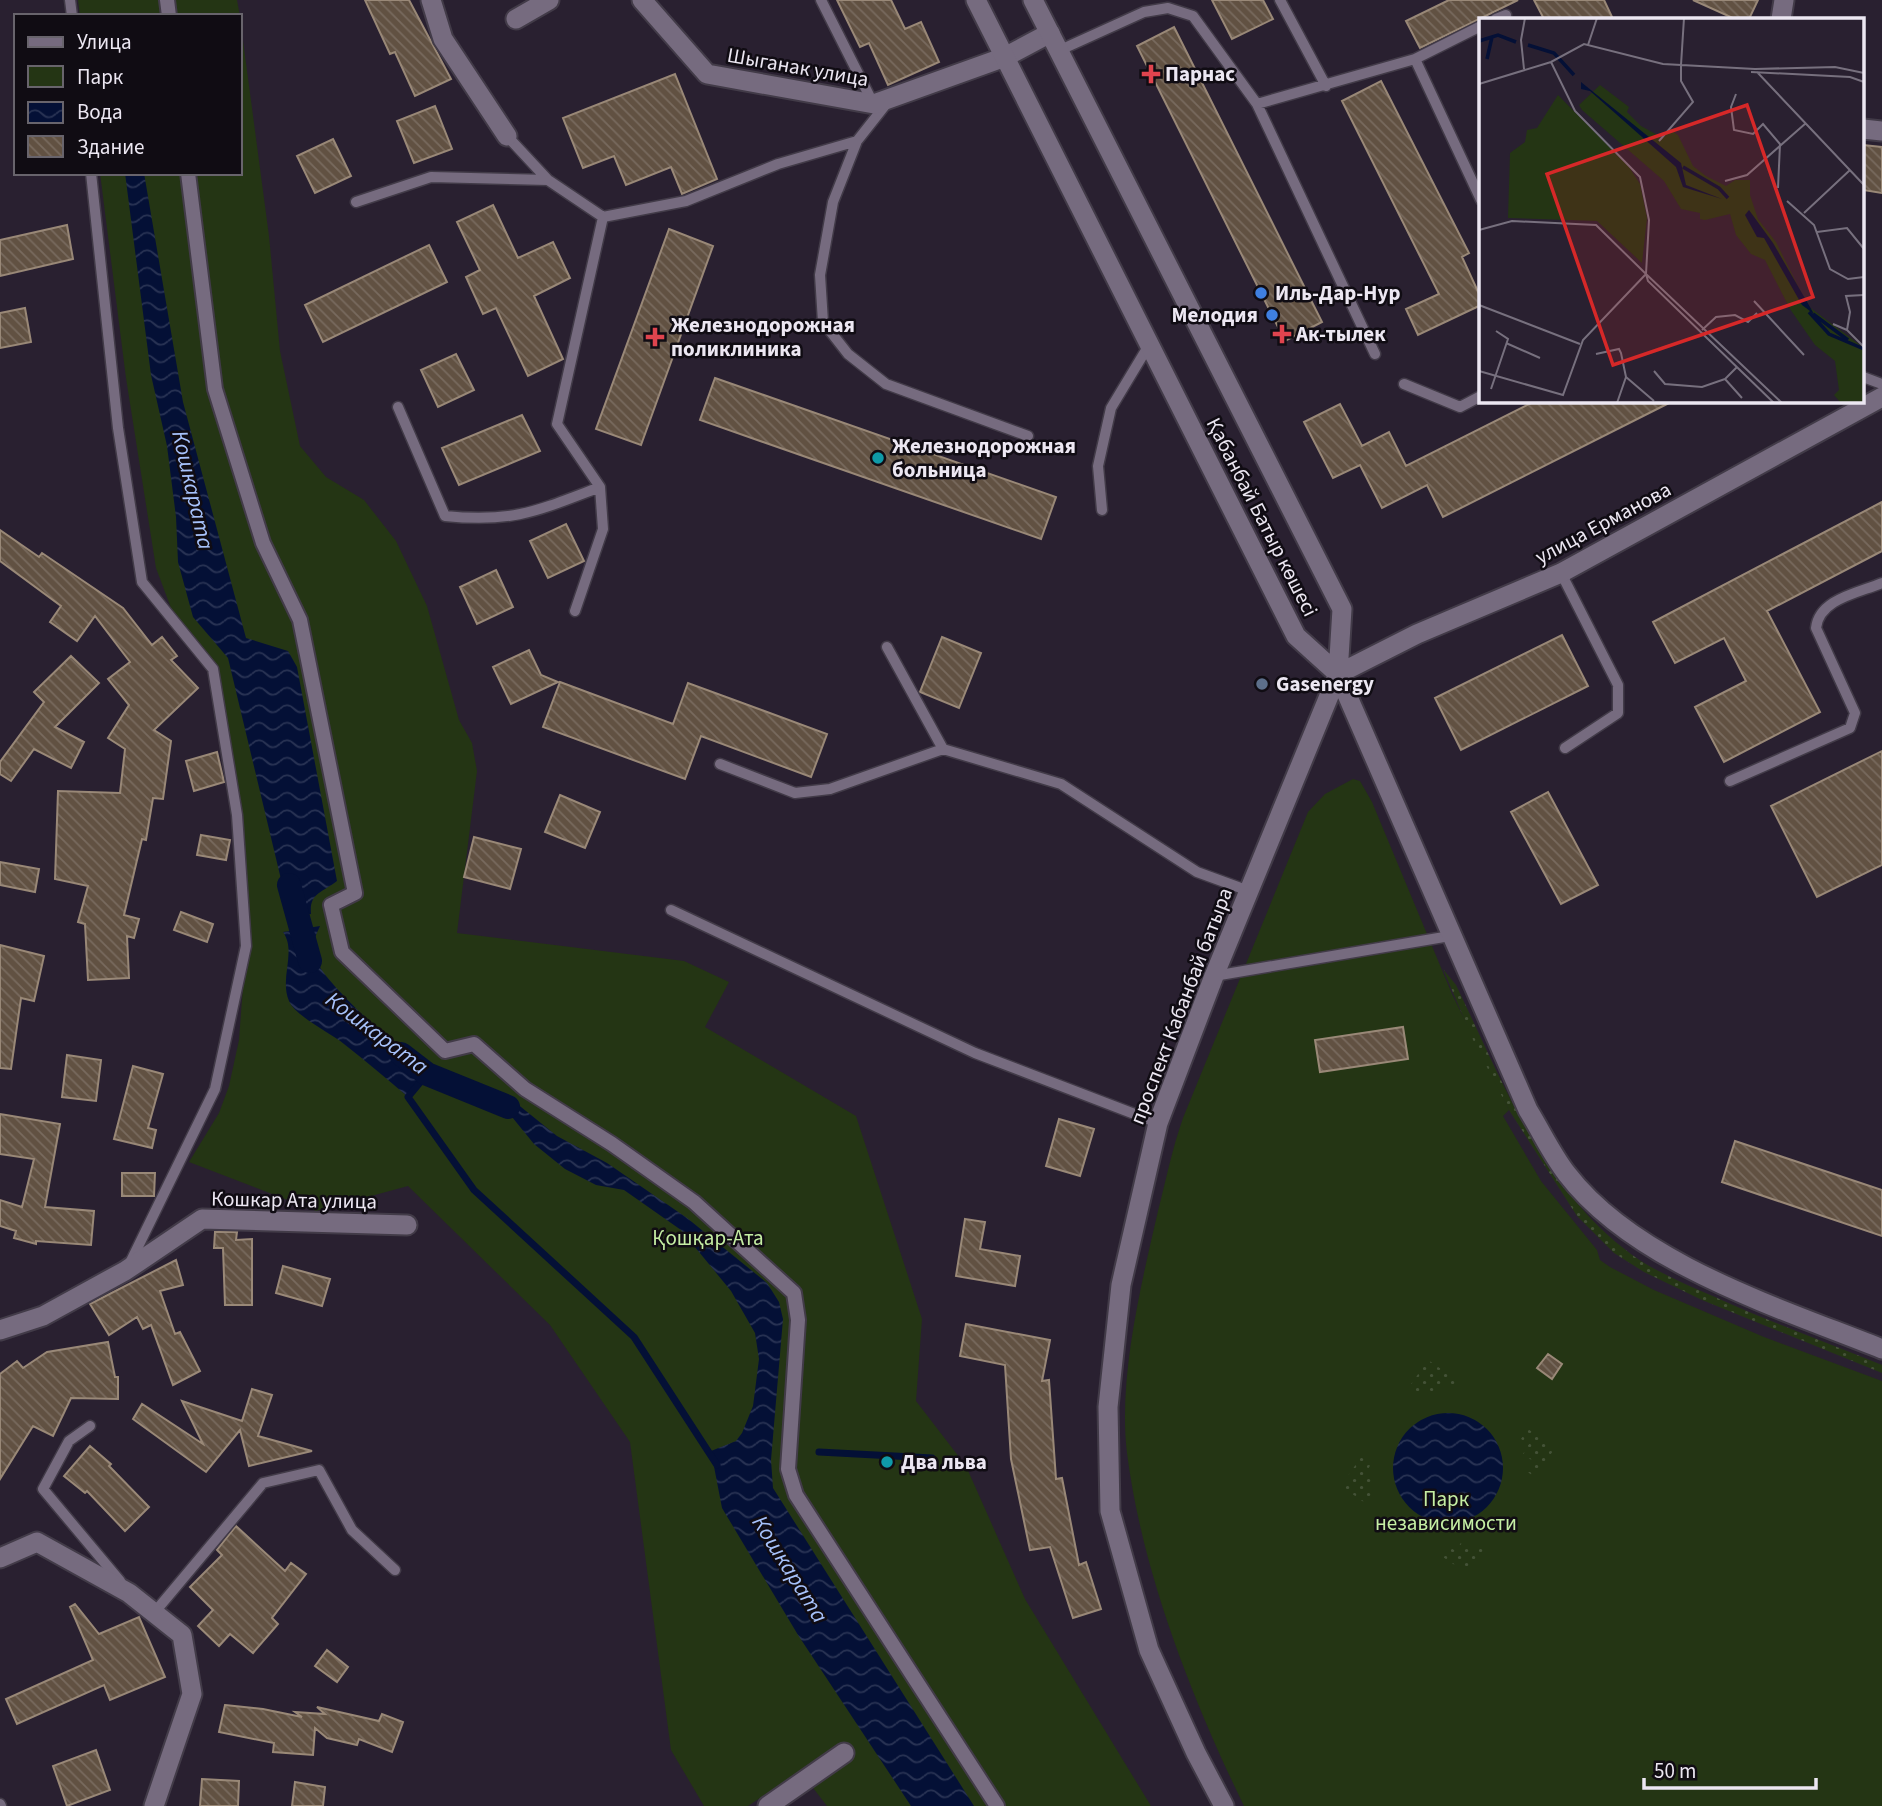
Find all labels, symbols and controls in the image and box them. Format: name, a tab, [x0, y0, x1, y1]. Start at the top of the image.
legend	[14, 14, 242, 175]
inset map	[1479, 18, 1864, 402]
text: Улица	[77, 27, 132, 57]
street label: Шыганак улица	[725, 40, 871, 94]
place label: Парнас	[1165, 59, 1235, 89]
text: Парк	[77, 62, 124, 92]
marker: Парнас	[1143, 66, 1159, 82]
text: Вода	[77, 97, 123, 127]
text: Здание	[77, 132, 145, 162]
place label: Иль-Дар-Нур	[1275, 278, 1400, 308]
marker: Иль-Дар-Нур	[1253, 285, 1269, 301]
place label: Мелодия	[1171, 300, 1258, 330]
marker: Мелодия	[1264, 307, 1280, 323]
place label: Железнодорожная поликлиника	[671, 310, 855, 364]
place label: Ак-тылек	[1295, 319, 1386, 349]
marker: Ак-тылек	[1274, 326, 1290, 342]
marker: Железнодорожная поликлиника	[645, 327, 665, 347]
street label: Қабанбай Батыр көшесі	[1199, 412, 1325, 622]
water label: Кошкарата	[163, 427, 223, 553]
place label: Железнодорожная больница	[892, 431, 1076, 485]
marker: Железнодорожная больница	[870, 450, 886, 466]
street label: улица Ерманова	[1530, 474, 1676, 572]
place label: Gasenergy	[1276, 669, 1374, 699]
marker: Gasenergy	[1254, 676, 1270, 692]
street label: проспект Кабанбай батыра	[1122, 883, 1240, 1129]
water label: Кошкарата	[319, 983, 435, 1083]
street label: Кошкар Ата улица	[211, 1184, 377, 1216]
park label: Қошқар-Ата	[652, 1223, 764, 1253]
place label: Два льва	[901, 1447, 987, 1477]
marker: Два льва	[879, 1454, 895, 1470]
park label: Парк независимости	[1375, 1484, 1517, 1538]
water label: Кошкарата	[744, 1509, 836, 1629]
scale bar	[1644, 1746, 1815, 1790]
text: 50 m	[1654, 1756, 1696, 1786]

